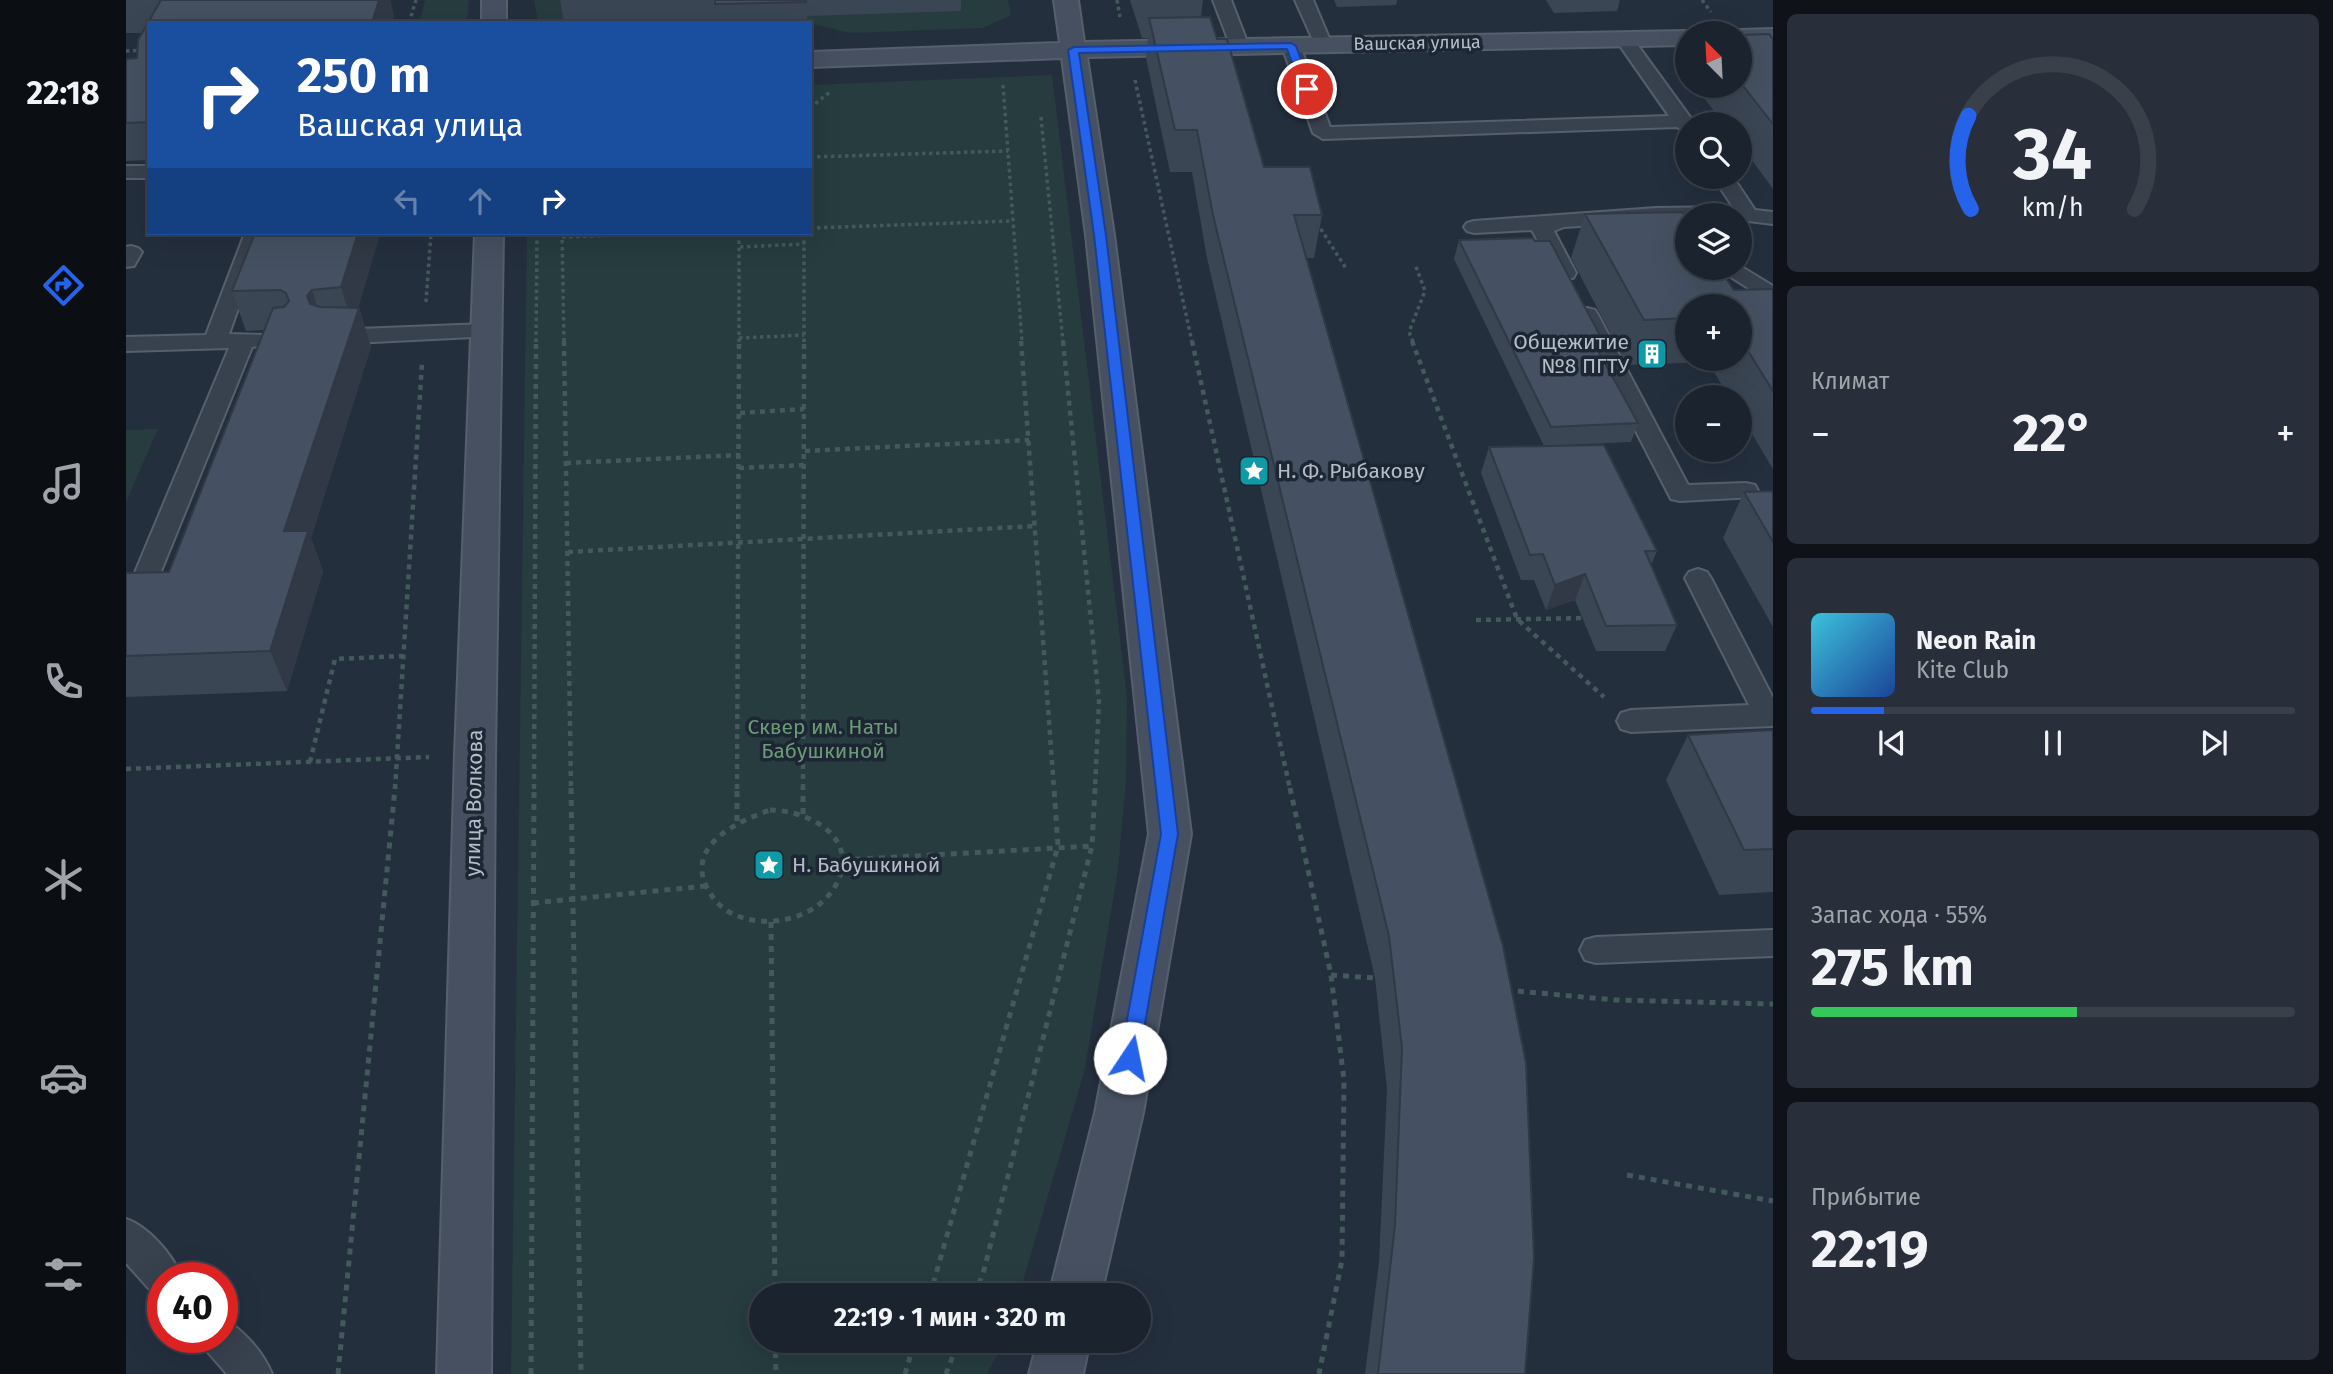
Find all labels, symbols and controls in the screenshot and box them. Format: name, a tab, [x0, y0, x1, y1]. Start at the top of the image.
north arrow	[1675, 21, 1752, 98]
map controls	[1675, 21, 1752, 462]
street label: Вашская улица	[1353, 31, 1481, 55]
text: 250 m	[297, 46, 430, 105]
icon: right	[182, 49, 273, 140]
pin	[1277, 59, 1337, 119]
icon: arrive	[1288, 70, 1326, 108]
text: 22:18	[26, 74, 100, 112]
text: Вашская улица	[297, 106, 523, 144]
text: 34	[2013, 111, 2092, 198]
button: search	[1675, 112, 1752, 189]
icon: left	[388, 182, 426, 220]
icon: ahead	[461, 182, 499, 220]
icon: right	[534, 182, 572, 220]
text: km/h	[2022, 193, 2084, 223]
button: layers	[1675, 203, 1752, 280]
icon: directions	[39, 261, 88, 310]
button: +	[1675, 294, 1752, 371]
place label: Общежитие №8 ПГТУ	[1513, 329, 1630, 379]
building icon: Общежитие №8 ПГТУ	[1635, 337, 1669, 371]
text: Климат	[1811, 367, 1889, 395]
button: −	[1675, 385, 1752, 462]
text: 22°	[2013, 402, 2093, 465]
text: −	[1811, 411, 1830, 457]
text: +	[2276, 411, 2295, 457]
place icon: Н. Ф. Рыбакову	[1237, 454, 1271, 488]
place label: Н. Ф. Рыбакову	[1277, 458, 1425, 484]
icon: music	[39, 459, 88, 508]
text: Neon Rain	[1916, 625, 2036, 656]
text: Kite Club	[1916, 656, 2009, 684]
icon: phone	[39, 657, 88, 706]
park label: Сквер им. Наты Бабушкиной	[747, 714, 899, 764]
icon: previous	[1873, 724, 1911, 762]
icon: pause	[2034, 724, 2072, 762]
icon: next	[2195, 724, 2233, 762]
street label: улица Волкова	[460, 729, 488, 877]
place icon: Н. Бабушкиной	[752, 848, 786, 882]
place label: Н. Бабушкиной	[792, 852, 940, 878]
icon: climate	[39, 855, 88, 904]
text: Запас хода · 55%	[1811, 901, 1987, 929]
text: 275 km	[1811, 936, 1974, 999]
position arrow	[1093, 1021, 1167, 1095]
icon: car	[39, 1053, 88, 1102]
text: Прибытие	[1811, 1183, 1921, 1211]
text: 22:19	[1811, 1218, 1929, 1281]
icon: filters	[39, 1250, 88, 1299]
speed limit sign: 40	[147, 1262, 238, 1353]
text: 22:19 · 1 мин · 320 m	[834, 1302, 1066, 1333]

